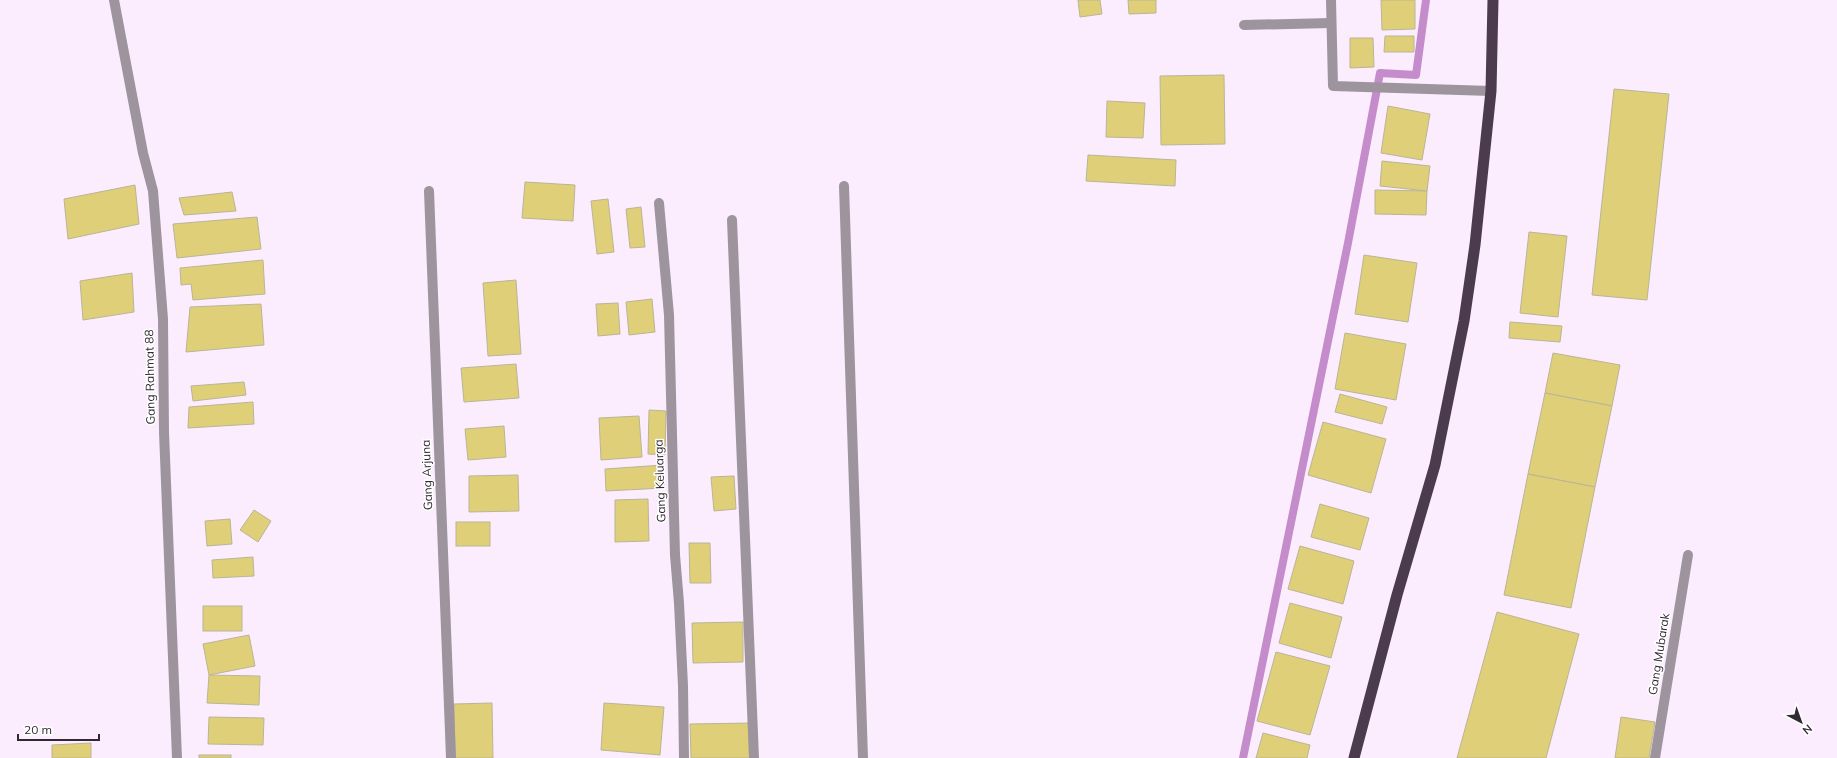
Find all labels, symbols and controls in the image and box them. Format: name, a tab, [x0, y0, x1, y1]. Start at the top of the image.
street label: Gang Rahmat 88	[141, 329, 158, 425]
street label: Gang Arjuna	[418, 439, 435, 511]
street label: Gang Keluarga	[651, 439, 668, 523]
street label: Gang Mubarak	[1645, 611, 1673, 696]
north arrow	[1781, 702, 1821, 742]
scale bar	[18, 716, 99, 742]
text: 20 m	[24, 722, 52, 737]
text: N	[1800, 722, 1815, 738]

